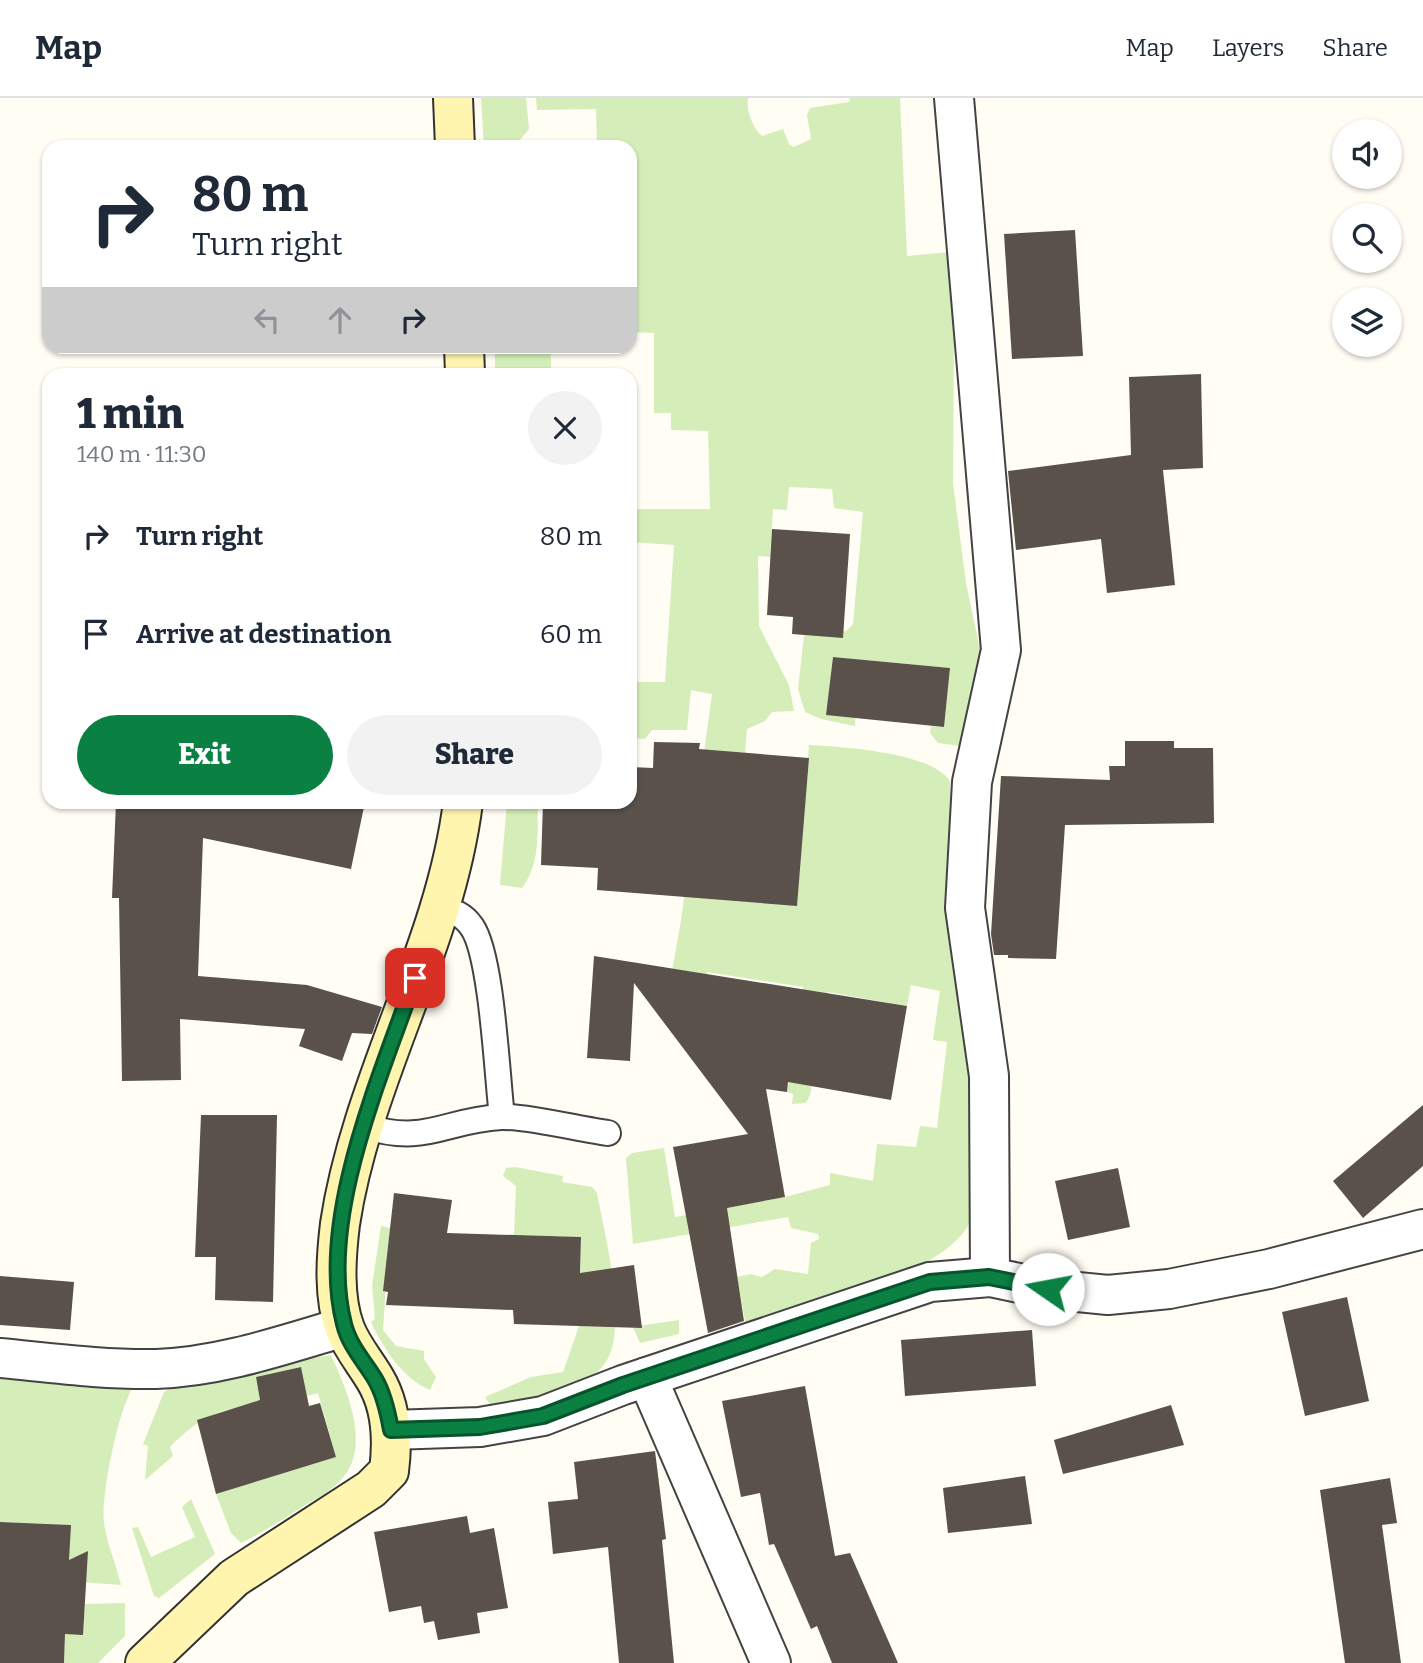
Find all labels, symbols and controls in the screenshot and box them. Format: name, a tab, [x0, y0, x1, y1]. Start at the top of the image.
text: Map	[35, 28, 102, 68]
text: Map	[1126, 34, 1174, 62]
text: Layers	[1212, 34, 1284, 62]
text: Share	[1322, 34, 1388, 62]
map controls	[1332, 119, 1402, 357]
button: sound	[1332, 119, 1402, 189]
text: 80 m	[192, 165, 308, 224]
icon: right	[77, 168, 168, 259]
button: search	[1332, 203, 1402, 273]
text: Turn right	[192, 225, 343, 263]
button: layers	[1332, 287, 1402, 357]
icon: left	[248, 301, 286, 339]
icon: ahead	[321, 301, 359, 339]
icon: right	[394, 301, 432, 339]
text: 1 min	[77, 389, 184, 439]
button: close	[528, 391, 602, 465]
text: 140 m · 11:30	[77, 440, 207, 468]
icon: right	[77, 517, 115, 555]
text: Turn right	[136, 521, 263, 552]
text: 80 m	[540, 521, 602, 552]
icon: arrive	[77, 615, 115, 653]
text: Arrive at destination	[136, 619, 391, 650]
text: 60 m	[540, 619, 602, 650]
button: Exit	[77, 715, 333, 795]
button: Share	[347, 715, 602, 795]
pin	[385, 948, 445, 1008]
icon: arrive	[396, 959, 434, 997]
position arrow	[1011, 1252, 1085, 1326]

